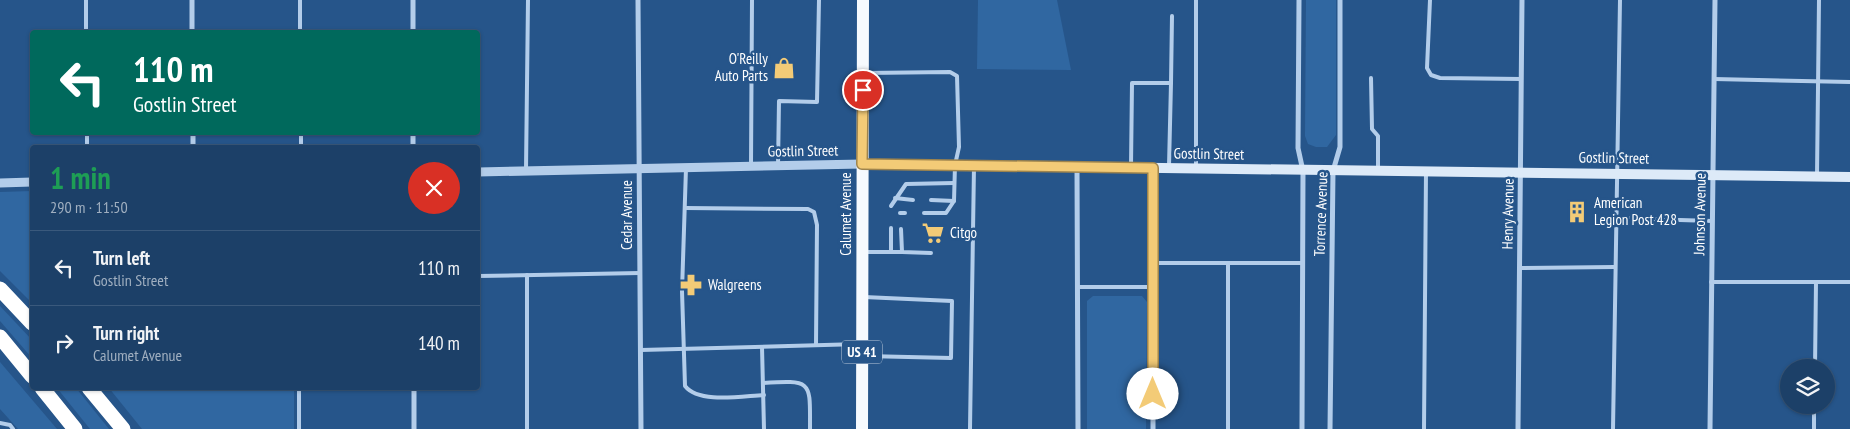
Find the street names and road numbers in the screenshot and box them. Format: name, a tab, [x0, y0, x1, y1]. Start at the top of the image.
street label: Gostlin Street	[768, 140, 838, 161]
street label: Gostlin Street	[1174, 143, 1244, 164]
street label: Gostlin Street	[1579, 147, 1649, 168]
street label: Torrence Avenue	[1310, 171, 1331, 257]
street label: Calumet Avenue	[836, 172, 855, 256]
street label: Johnson Avenue	[1689, 173, 1710, 256]
street label: Henry Avenue	[1497, 178, 1518, 250]
street label: Cedar Avenue	[617, 180, 636, 250]
road number: US 41	[842, 341, 882, 364]

